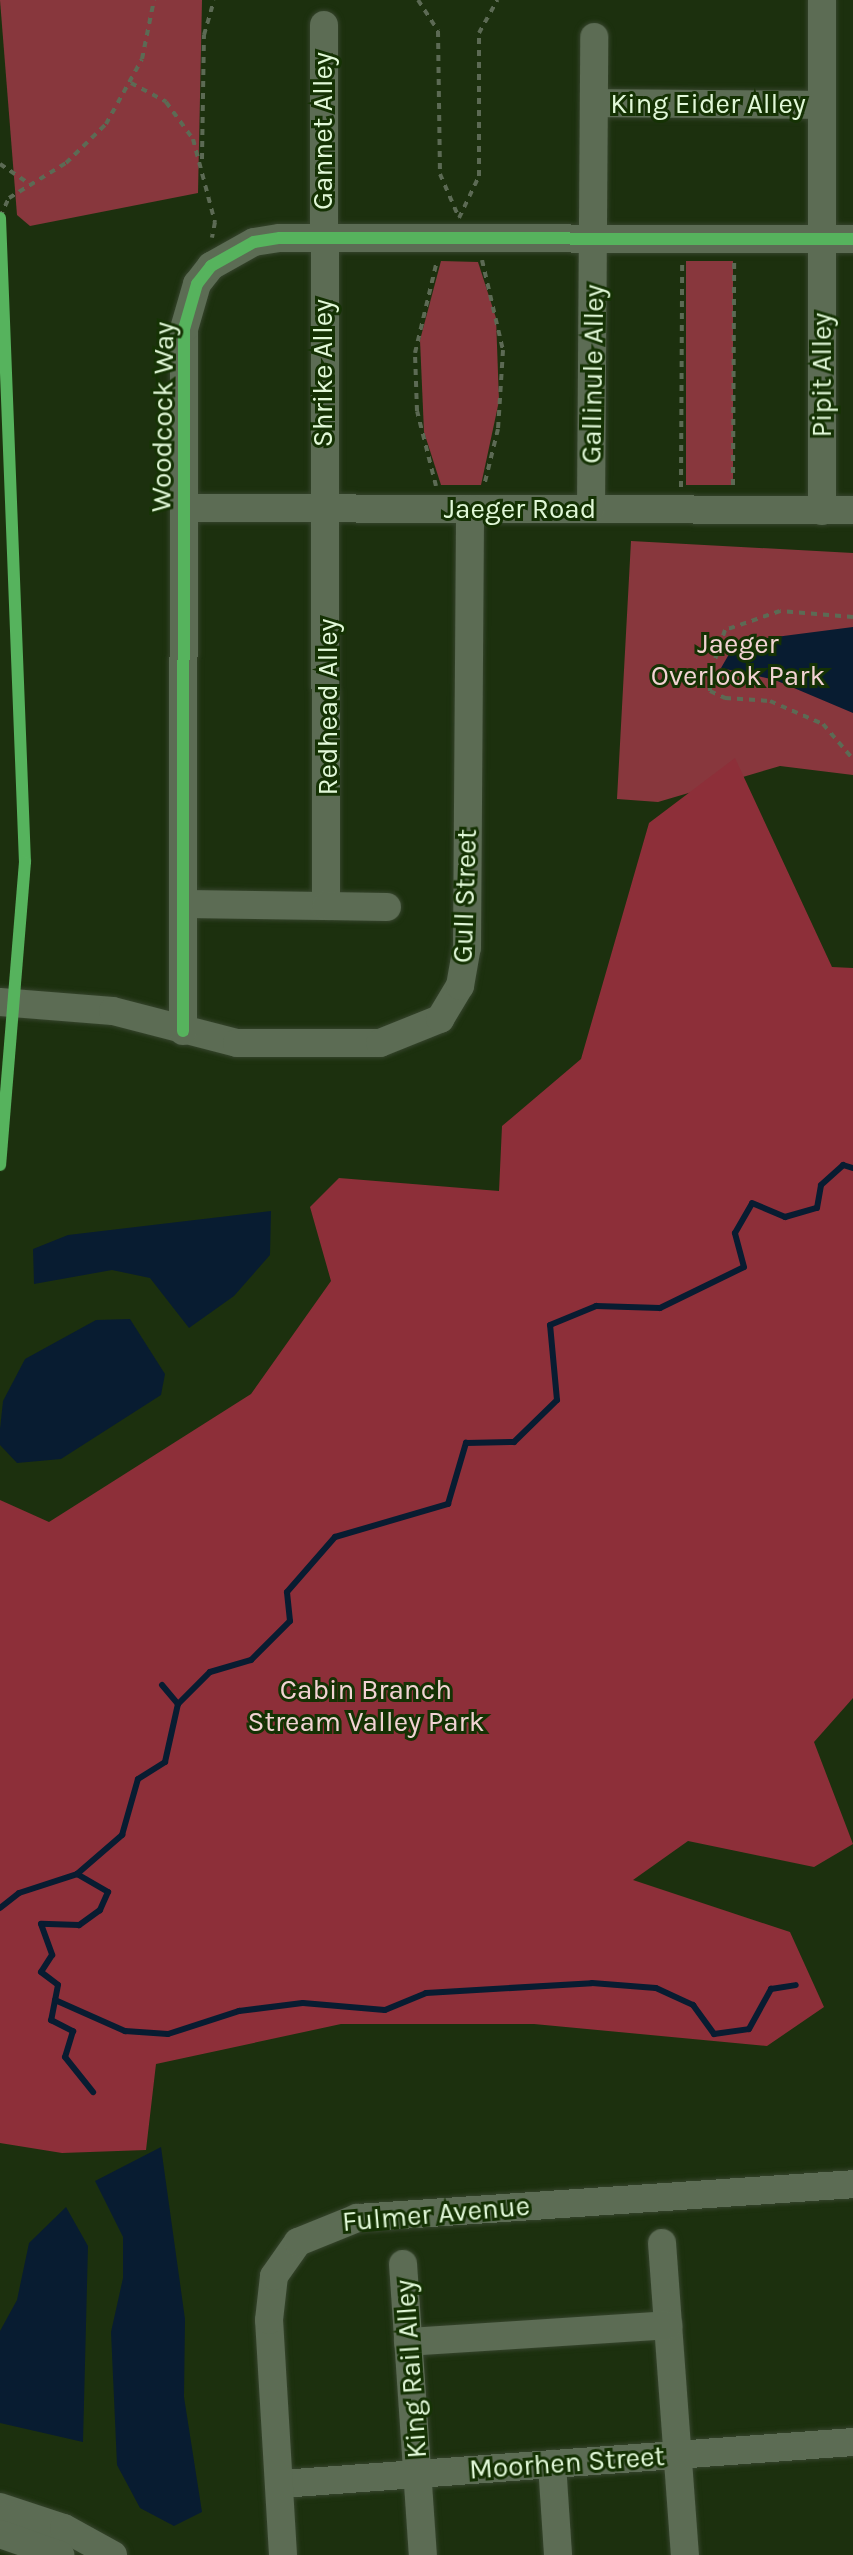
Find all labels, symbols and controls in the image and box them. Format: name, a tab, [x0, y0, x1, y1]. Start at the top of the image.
street label: Gannet Alley	[306, 52, 340, 210]
street label: King Eider Alley	[610, 87, 806, 121]
street label: Gallinule Alley	[575, 284, 611, 464]
street label: Shrike Alley	[306, 299, 340, 447]
street label: Pipit Alley	[805, 313, 839, 437]
street label: Woodcock Way	[145, 321, 181, 513]
street label: Jaeger Road	[444, 492, 596, 526]
street label: Redhead Alley	[311, 618, 345, 796]
park label: Jaeger Overlook Park	[651, 627, 825, 693]
street label: Gull Street	[446, 828, 484, 964]
park label: Cabin Branch Stream Valley Park	[247, 1673, 485, 1739]
street label: Fulmer Avenue	[341, 2189, 531, 2239]
street label: King Rail Alley	[388, 2278, 434, 2460]
street label: Moorhen Street	[468, 2439, 666, 2487]

